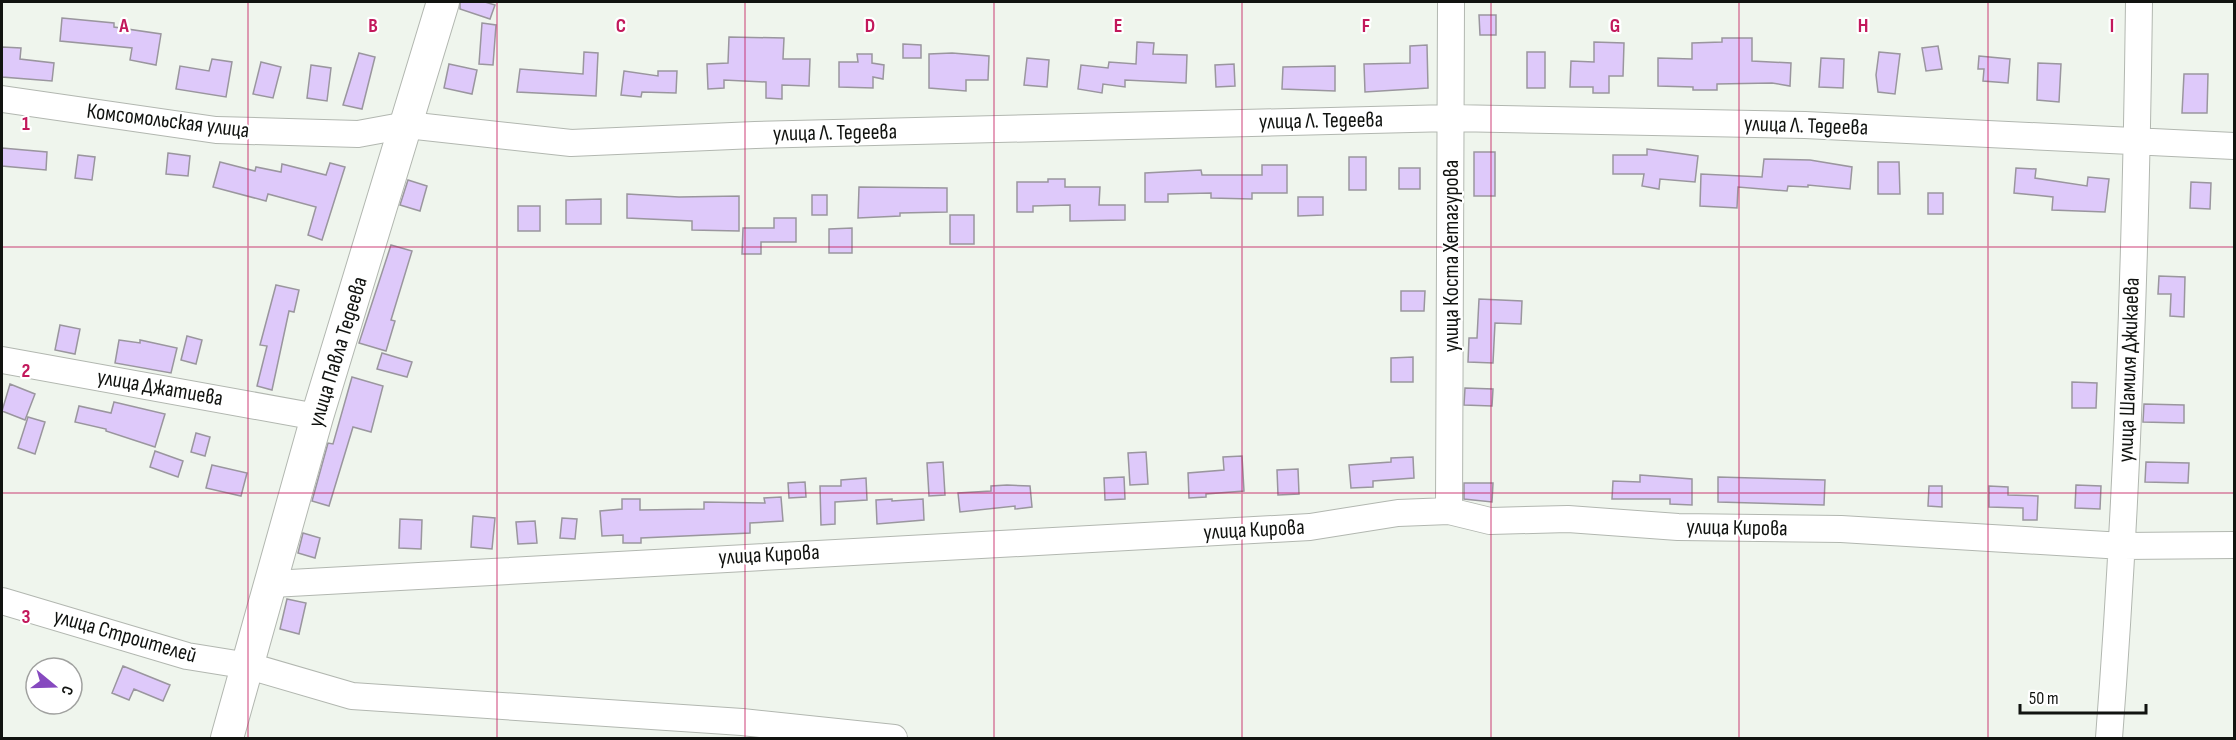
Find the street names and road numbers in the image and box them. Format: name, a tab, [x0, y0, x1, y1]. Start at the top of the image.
street label: Комсомольская улица	[85, 98, 251, 144]
street label: улица Л. Тедеева	[1259, 106, 1383, 136]
street label: улица Л. Тедеева	[1743, 110, 1869, 142]
street label: улица Л. Тедеева	[773, 118, 897, 148]
street label: улица Коста Хетагурова	[1438, 160, 1465, 352]
street label: улица Павла Тедеева	[302, 273, 374, 431]
street label: улица Шамиля Джикаева	[2112, 277, 2146, 463]
street label: улица Джатиева	[95, 364, 225, 412]
street label: улица Кирова	[1203, 514, 1305, 546]
street label: улица Кирова	[1686, 514, 1788, 542]
street label: улица Кирова	[718, 539, 820, 571]
street label: улица Строителей	[50, 603, 200, 669]

